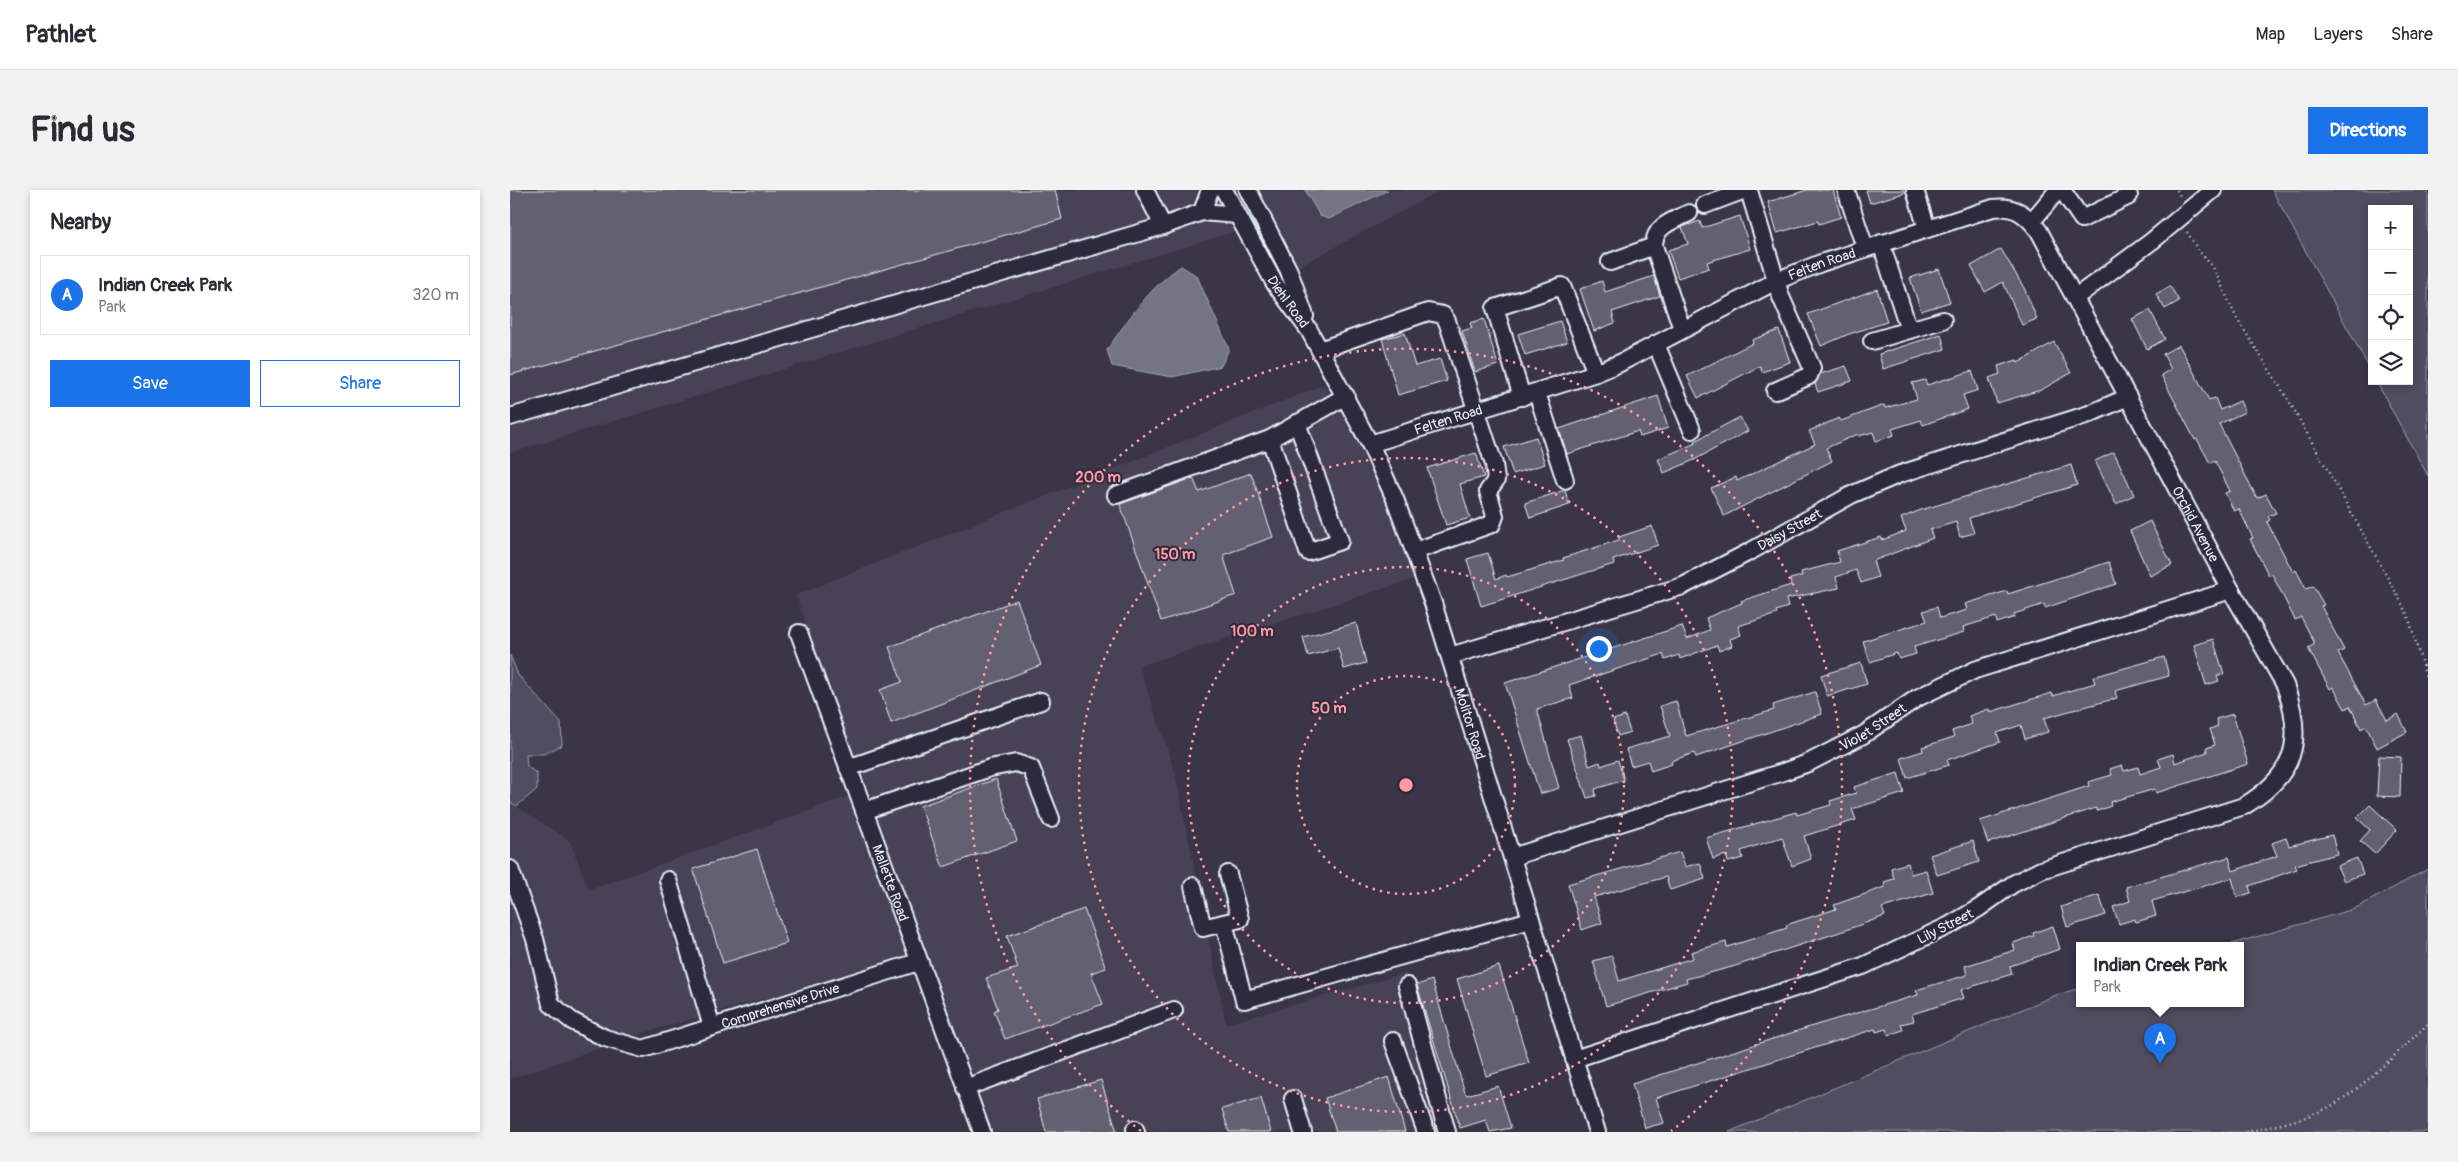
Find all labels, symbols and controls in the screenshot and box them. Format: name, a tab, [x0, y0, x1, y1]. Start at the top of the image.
text: Pathlet	[25, 20, 96, 49]
text: Map	[2256, 23, 2285, 46]
text: Layers	[2313, 23, 2363, 46]
text: Share	[2391, 23, 2433, 46]
button: Directions	[2308, 107, 2428, 154]
text: Find us	[30, 108, 135, 152]
map controls	[2368, 205, 2413, 385]
button: +	[2368, 205, 2413, 250]
text: Nearby	[50, 209, 111, 236]
street label: Felten Road	[1786, 244, 1858, 284]
button: −	[2368, 250, 2413, 295]
text: Indian Creek Park	[98, 273, 232, 297]
street label: Diehl Road	[1263, 273, 1313, 331]
text: A	[62, 285, 72, 305]
text: 320 m	[413, 285, 459, 305]
button: locate	[2368, 295, 2413, 340]
text: Park	[98, 297, 126, 317]
button: layers	[2368, 340, 2413, 385]
button: Save	[50, 360, 250, 407]
button: Share	[260, 360, 460, 407]
street label: Felten Road	[1412, 401, 1485, 439]
text: 200 m	[1075, 468, 1121, 487]
street label: Orchid Avenue	[2168, 483, 2222, 565]
street label: Daisy Street	[1755, 505, 1825, 555]
text: 150 m	[1155, 545, 1195, 564]
text: 100 m	[1231, 622, 1273, 641]
your location	[1586, 636, 1612, 662]
street label: Molitor Road	[1451, 686, 1489, 762]
text: 50 m	[1312, 699, 1346, 718]
street label: Violet Street	[1837, 700, 1910, 754]
centre of rings	[1397, 776, 1415, 794]
street label: Mallette Road	[868, 842, 912, 924]
street label: Lily Street	[1914, 905, 1976, 948]
popup	[2076, 942, 2244, 1007]
text: Indian Creek Park	[2093, 953, 2227, 977]
text: Park	[2093, 977, 2121, 997]
street label: Comprehensive Drive	[719, 979, 842, 1033]
pin: A	[2144, 1023, 2176, 1064]

